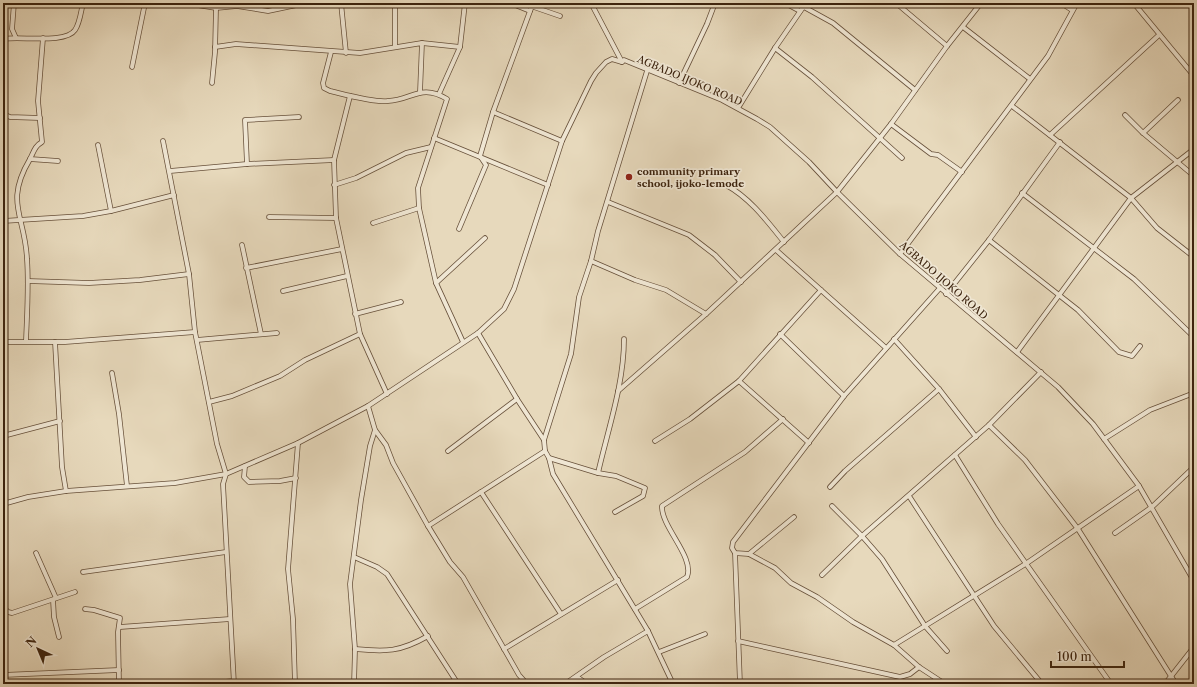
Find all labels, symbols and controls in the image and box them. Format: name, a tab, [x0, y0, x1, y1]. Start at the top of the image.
street label: AGBADO IJOKO ROAD	[634, 52, 744, 109]
place label: community primary school, ijoko-lemode	[637, 165, 744, 190]
marker: community primary school, ijoko-lemode	[624, 172, 634, 182]
street label: AGBADO IJOKO ROAD	[896, 238, 991, 322]
north arrow	[18, 629, 58, 669]
text: N	[23, 633, 40, 650]
scale bar	[1051, 643, 1124, 669]
text: 100 m	[1057, 649, 1092, 664]

